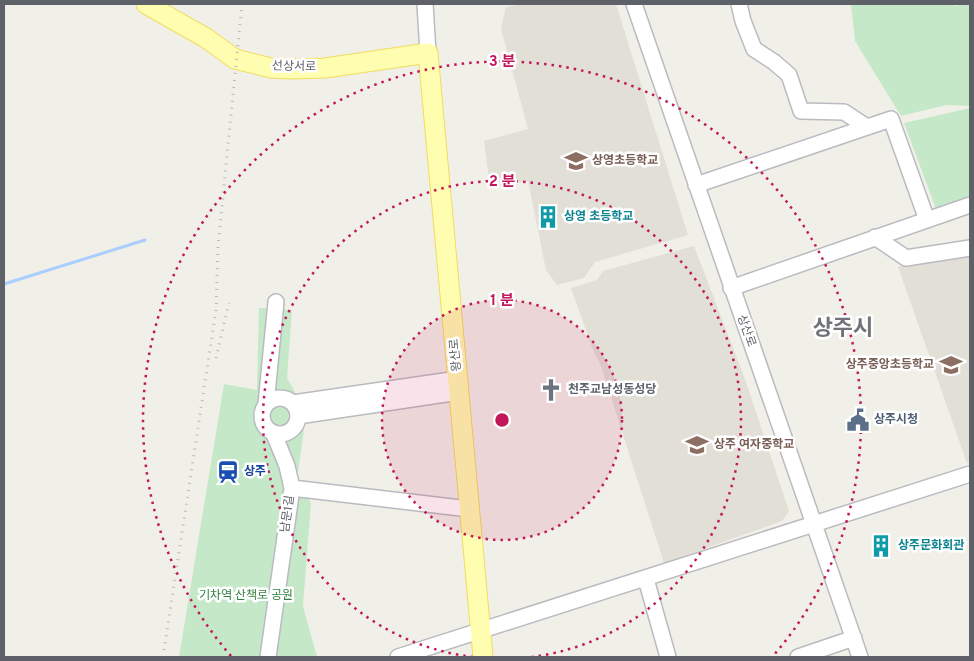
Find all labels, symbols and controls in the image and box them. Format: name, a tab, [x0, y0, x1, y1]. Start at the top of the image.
text: 3 분	[489, 53, 515, 72]
street label: 선상서로	[272, 59, 316, 75]
school or university icon: 상영초등학교	[563, 148, 589, 174]
place label: 상영초등학교	[592, 153, 658, 169]
text: 2 분	[489, 173, 516, 192]
building icon: 상영 초등학교	[535, 204, 561, 230]
place label: 상영 초등학교	[564, 209, 633, 225]
text: 1 분	[490, 292, 514, 311]
street label: 상산로	[733, 313, 759, 349]
district label: 상주시	[813, 316, 873, 343]
street label: 왕산로	[447, 338, 465, 372]
school or university icon: 상주중앙초등학교	[938, 352, 964, 378]
place label: 상주중앙초등학교	[846, 357, 934, 373]
church icon: 천주교남성동성당	[538, 377, 564, 403]
place label: 천주교남성동성당	[568, 382, 656, 398]
public building icon: 상주시청	[845, 407, 871, 433]
centre of rings	[493, 411, 511, 429]
place label: 상주시청	[874, 412, 918, 428]
school or university icon: 상주 여자중학교	[684, 432, 710, 458]
place label: 상주 여자중학교	[714, 437, 794, 453]
station icon: 상주	[215, 459, 241, 485]
place label: 상주	[244, 464, 266, 480]
street label: 남문1길	[277, 494, 299, 534]
building icon: 상주문화회관	[868, 533, 894, 559]
place label: 상주문화회관	[898, 538, 964, 554]
park label: 기차역 산책로 공원	[199, 588, 293, 604]

